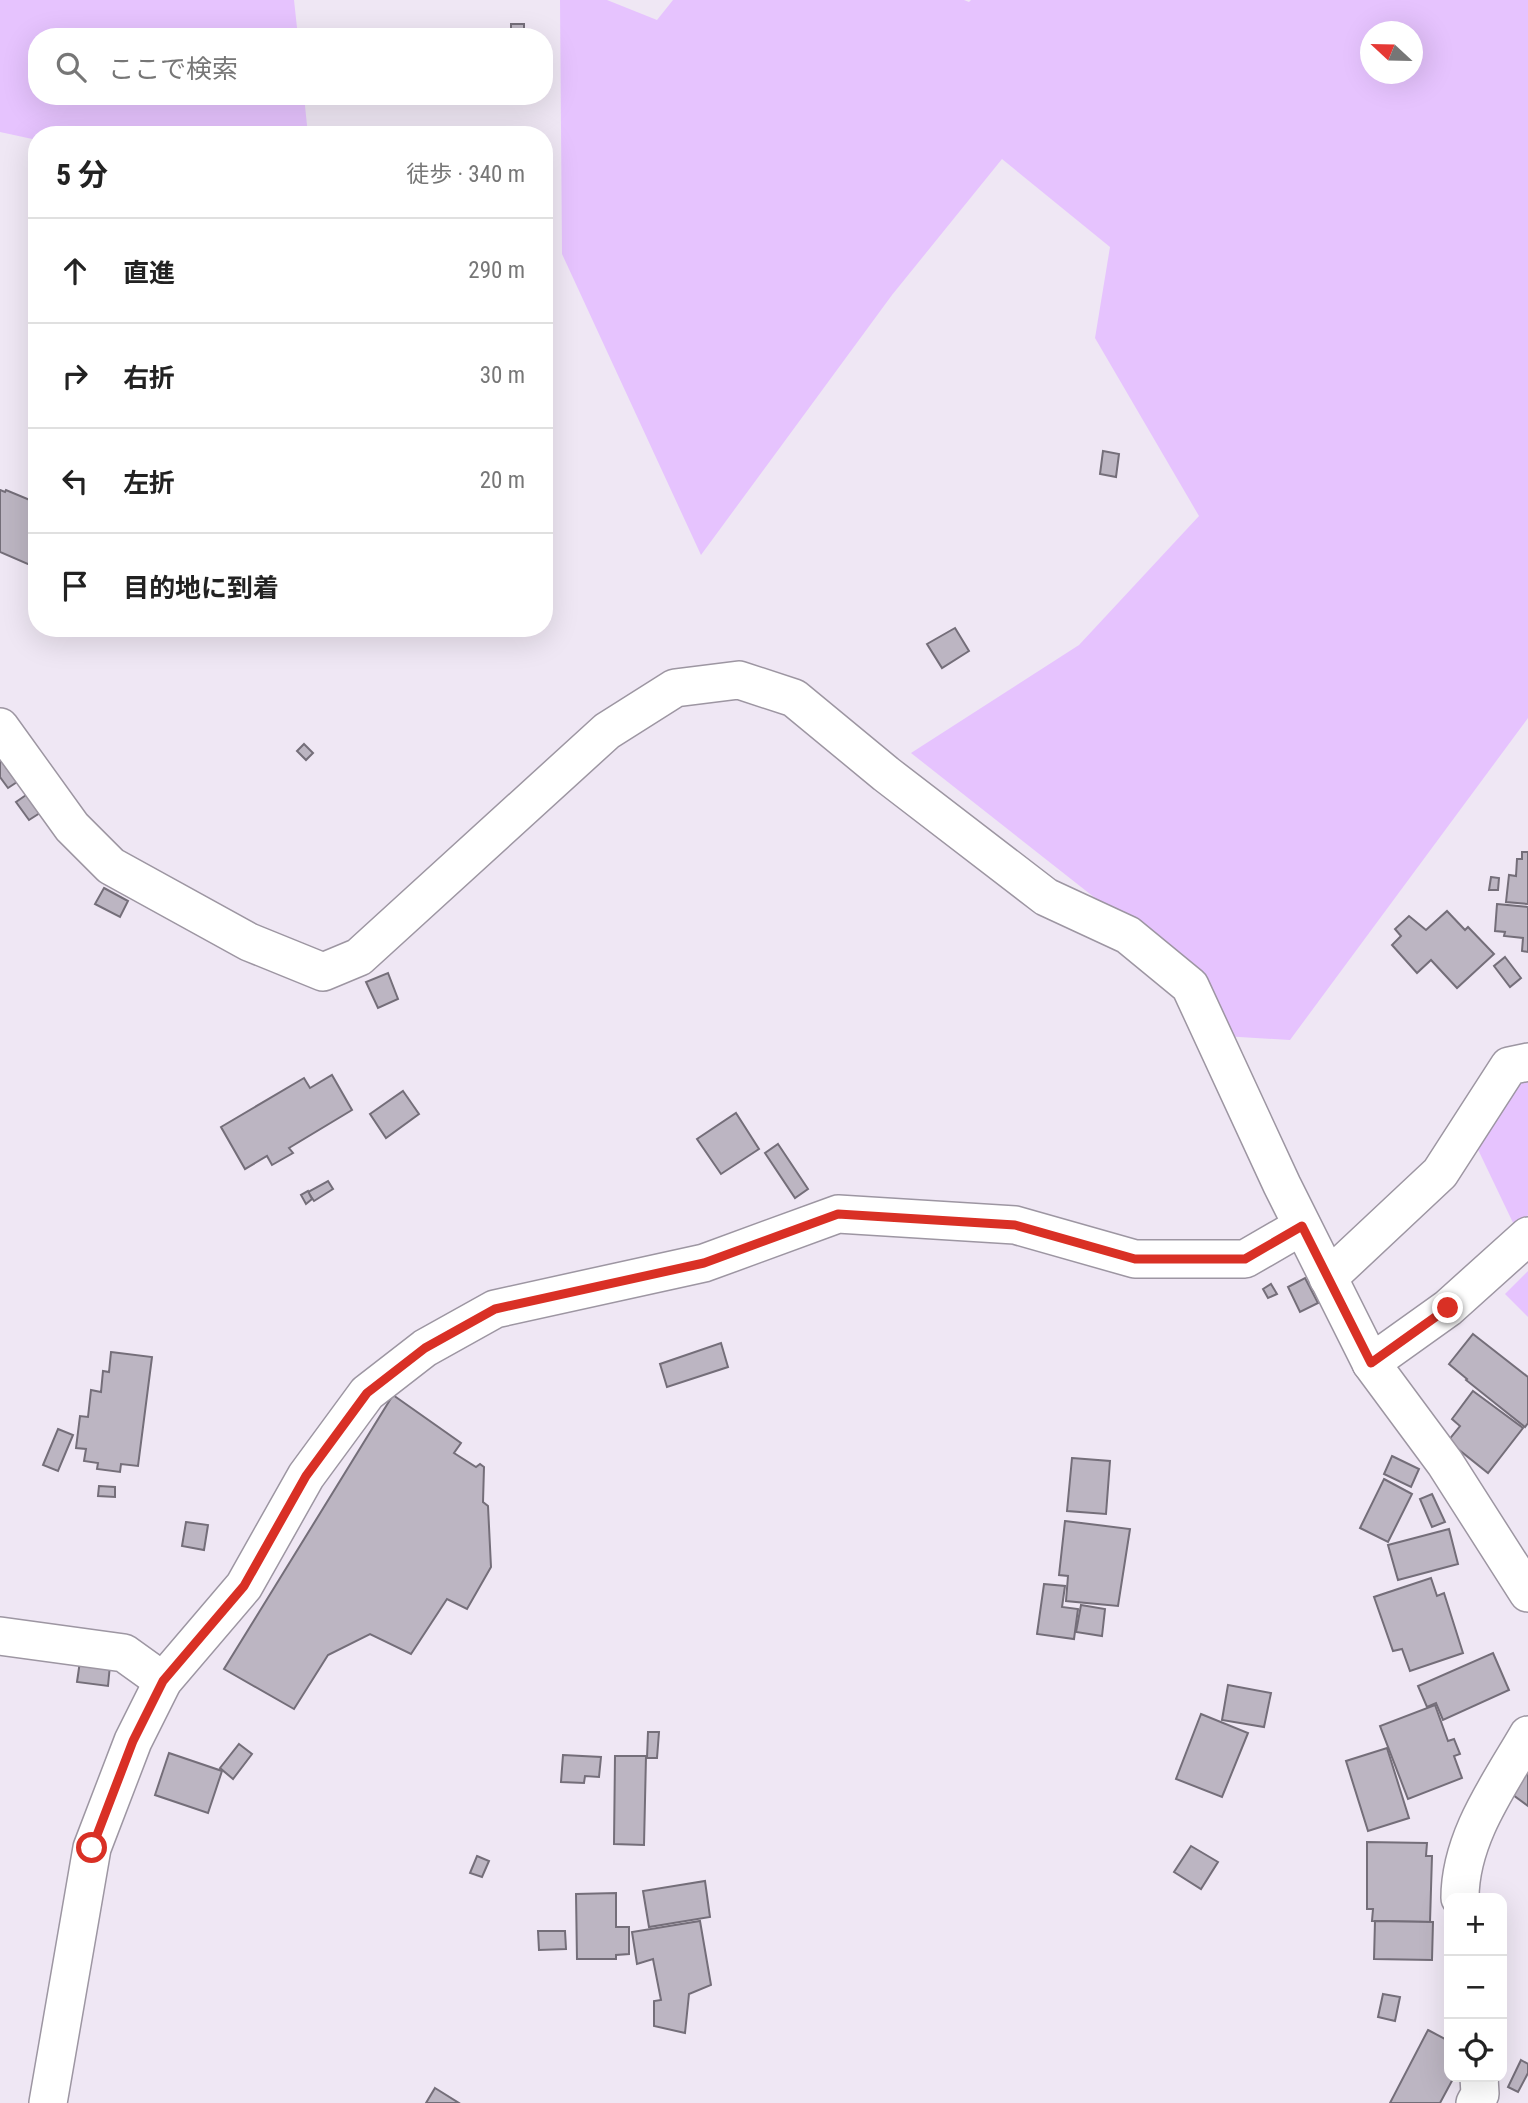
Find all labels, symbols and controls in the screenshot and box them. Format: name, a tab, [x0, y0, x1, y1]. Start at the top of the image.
north arrow	[1360, 21, 1423, 84]
search box	[28, 28, 553, 105]
icon: search	[52, 48, 90, 86]
text: ここで検索	[108, 54, 238, 84]
text: 5 分	[56, 157, 108, 192]
text: 徒歩 · 340 m	[406, 161, 525, 188]
icon: ahead	[56, 252, 94, 290]
text: 290 m	[468, 257, 525, 284]
text: 直進	[123, 258, 175, 288]
icon: right	[56, 357, 94, 395]
text: 30 m	[480, 362, 525, 389]
text: 右折	[123, 363, 175, 393]
icon: left	[56, 462, 94, 500]
text: 20 m	[480, 467, 525, 494]
text: 左折	[123, 468, 175, 498]
icon: arrive	[56, 567, 94, 605]
text: 目的地に到着	[123, 573, 279, 603]
route end	[1432, 1292, 1463, 1323]
route start	[76, 1832, 107, 1863]
map controls	[1444, 1893, 1507, 2082]
button: +	[1444, 1893, 1507, 1956]
button: −	[1444, 1956, 1507, 2019]
button: locate	[1444, 2019, 1507, 2082]

